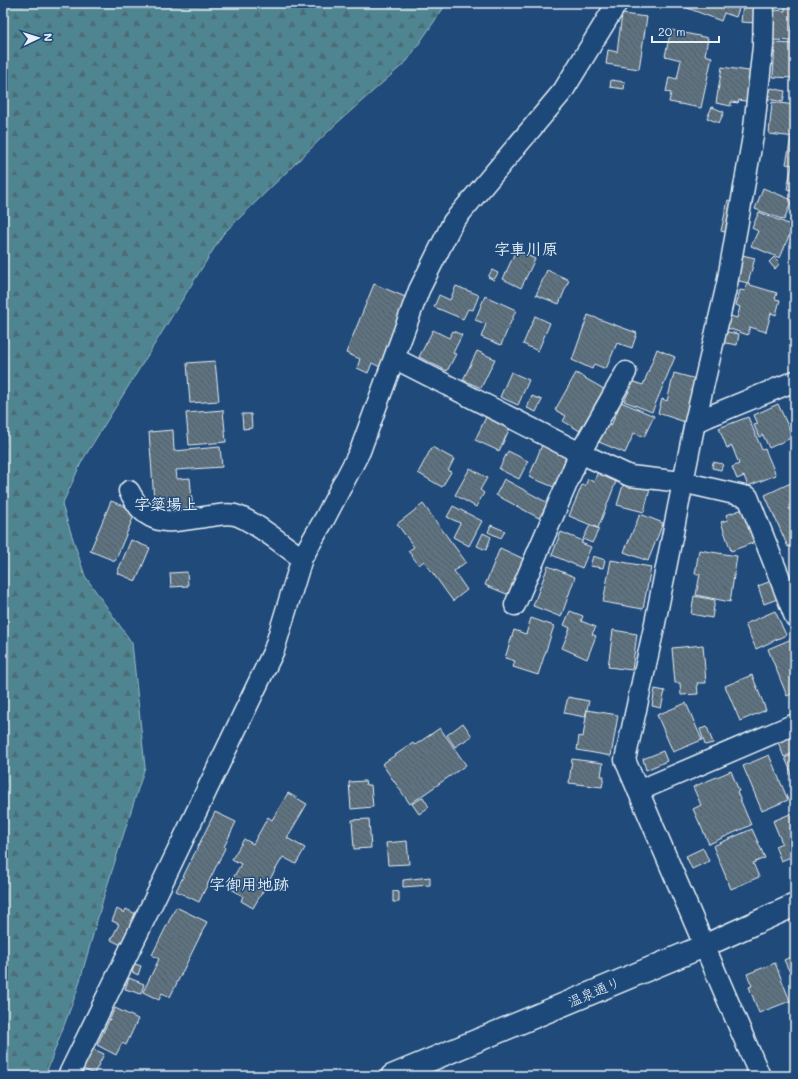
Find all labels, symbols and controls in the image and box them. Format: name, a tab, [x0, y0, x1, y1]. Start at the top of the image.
north arrow	[18, 18, 58, 58]
scale bar	[652, 18, 719, 44]
text: 20 m	[658, 23, 686, 39]
text: N	[41, 33, 56, 42]
district label: 字車川原	[494, 238, 558, 259]
district label: 字簗場上	[134, 493, 198, 514]
district label: 字御用地跡	[209, 873, 289, 894]
street label: 温泉通り	[564, 972, 623, 1011]

